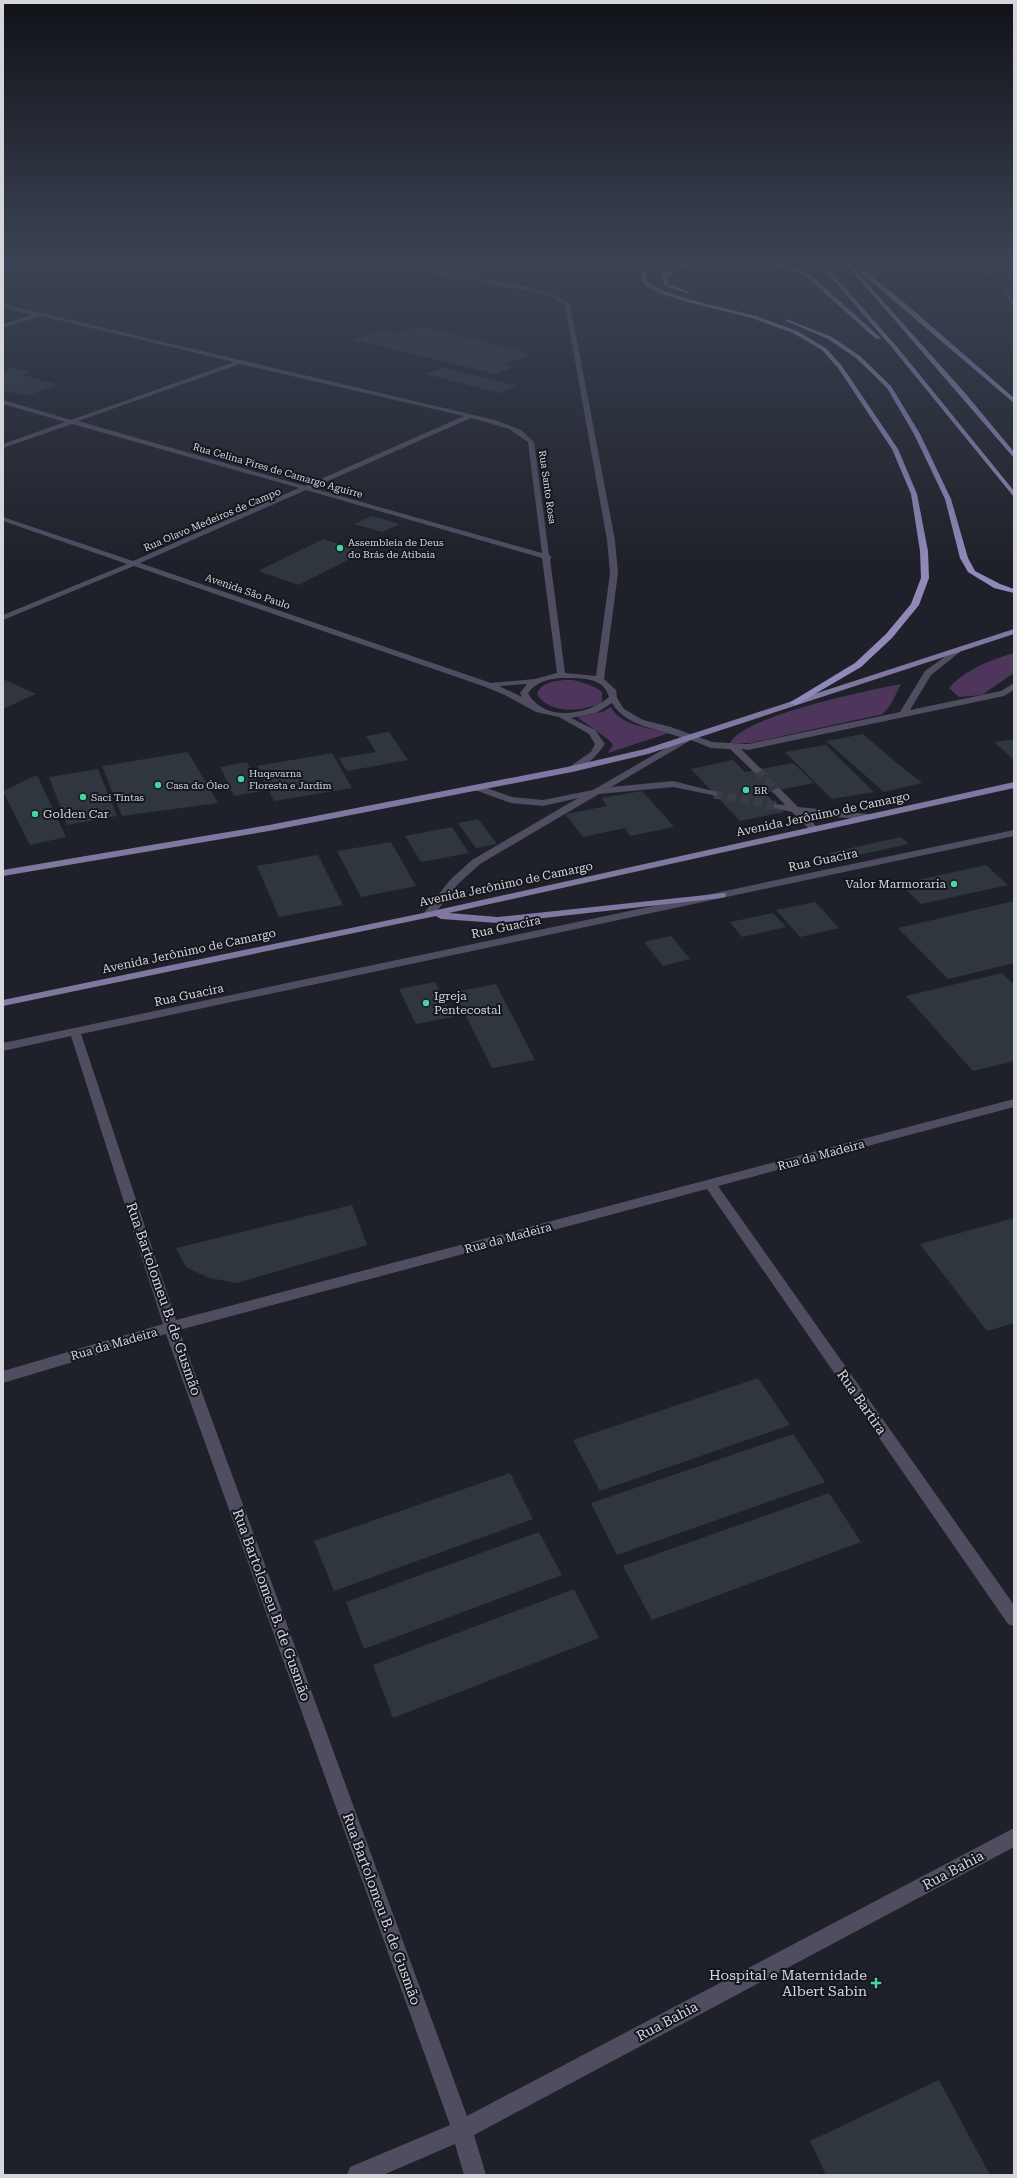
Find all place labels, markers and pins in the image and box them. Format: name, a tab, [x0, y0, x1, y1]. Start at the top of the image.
place label: Assembleia de Deus do Brás de Atibaia	[348, 537, 444, 560]
marker: Assembleia de Deus do Brás de Atibaia	[335, 543, 345, 553]
place label: Huqsvarna Floresta e Jardim	[249, 768, 332, 791]
marker: Huqsvarna Floresta e Jardim	[236, 774, 246, 784]
marker: Casa do Óleo	[153, 780, 163, 790]
place label: Casa do Óleo	[166, 780, 229, 791]
marker: BR	[741, 785, 751, 795]
place label: BR	[754, 785, 768, 796]
marker: Saci Tintas	[78, 792, 88, 802]
place label: Saci Tintas	[91, 792, 144, 803]
place label: Golden Car	[43, 807, 109, 821]
marker: Golden Car	[30, 809, 40, 819]
place label: Valor Marmoraria	[845, 877, 946, 891]
marker: Valor Marmoraria	[949, 879, 959, 889]
place label: Igreja Pentecostal	[434, 989, 501, 1017]
marker: Igreja Pentecostal	[421, 998, 431, 1008]
place label: Hospital e Maternidade Albert Sabin	[709, 1967, 867, 1999]
marker: Hospital e Maternidade Albert Sabin	[870, 1977, 882, 1989]

